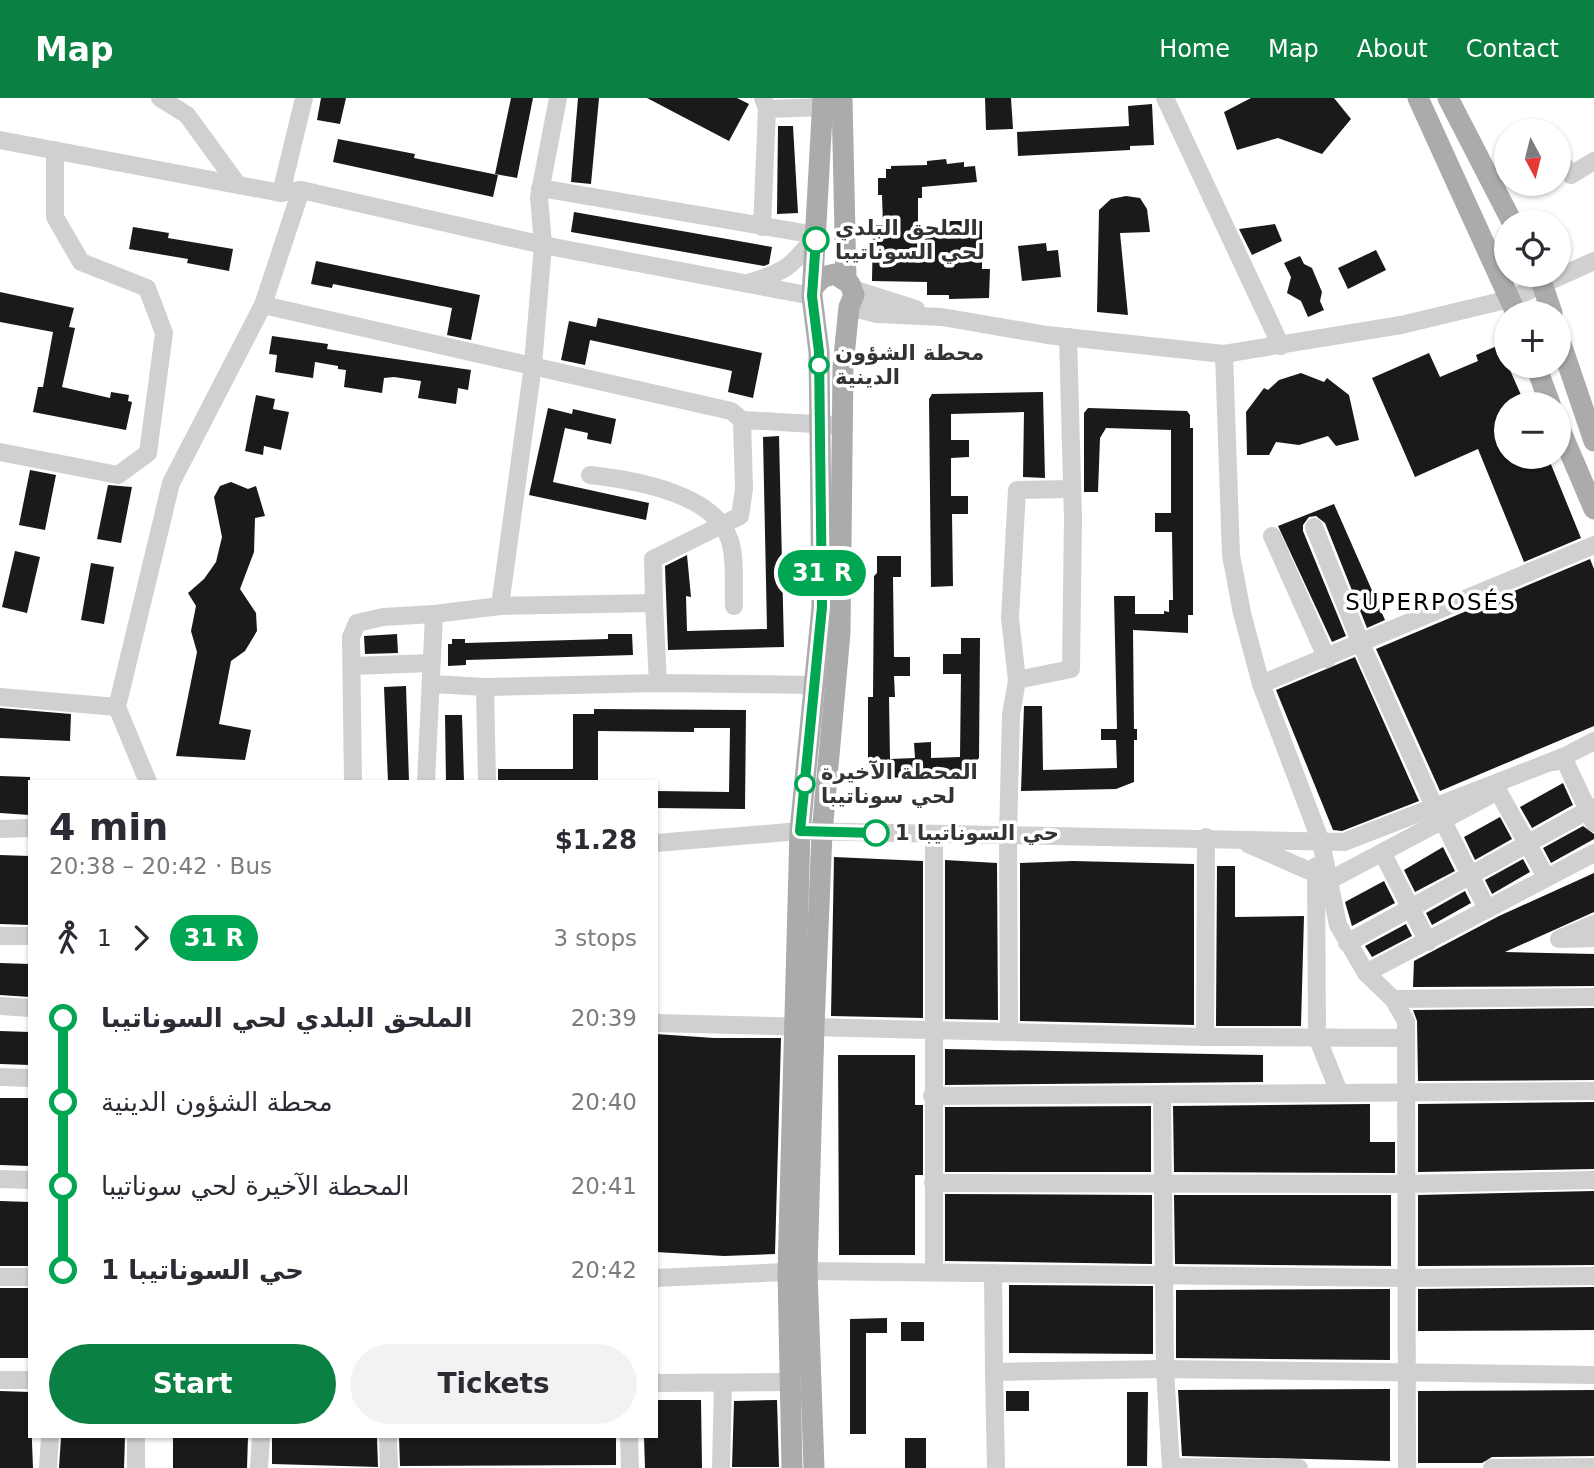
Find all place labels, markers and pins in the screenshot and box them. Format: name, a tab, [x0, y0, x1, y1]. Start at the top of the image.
place label: الملحق البلدي لحي السوناتيبا	[835, 216, 985, 264]
marker: الملحق البلدي لحي السوناتيبا	[803, 227, 829, 253]
place label: محطة الشؤون الدينية	[835, 341, 984, 389]
marker: محطة الشؤون الدينية	[809, 355, 829, 375]
place label: المحطة الآخيرة لحي سوناتيبا	[821, 760, 978, 808]
marker: المحطة الآخيرة لحي سوناتيبا	[795, 774, 815, 794]
marker: حي السوناتيبا 1	[863, 820, 889, 846]
place label: حي السوناتيبا 1	[895, 821, 1059, 845]

